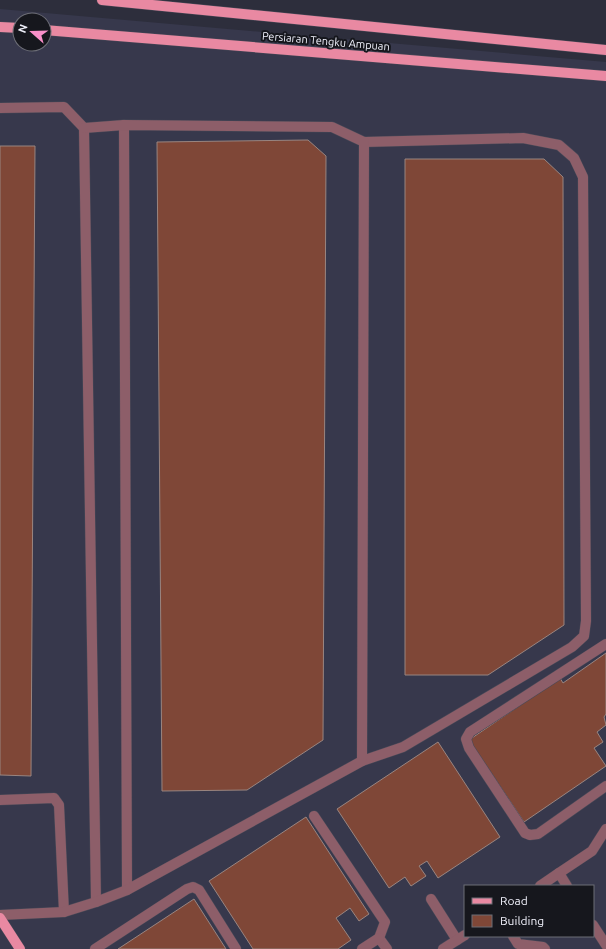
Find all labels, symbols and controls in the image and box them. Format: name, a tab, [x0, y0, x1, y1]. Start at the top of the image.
north arrow	[12, 12, 52, 52]
text: N	[16, 23, 30, 34]
street label: Persiaran Tengku Ampuan	[262, 29, 390, 53]
legend	[464, 885, 594, 937]
text: Road	[500, 894, 528, 907]
text: Building	[500, 914, 544, 927]

